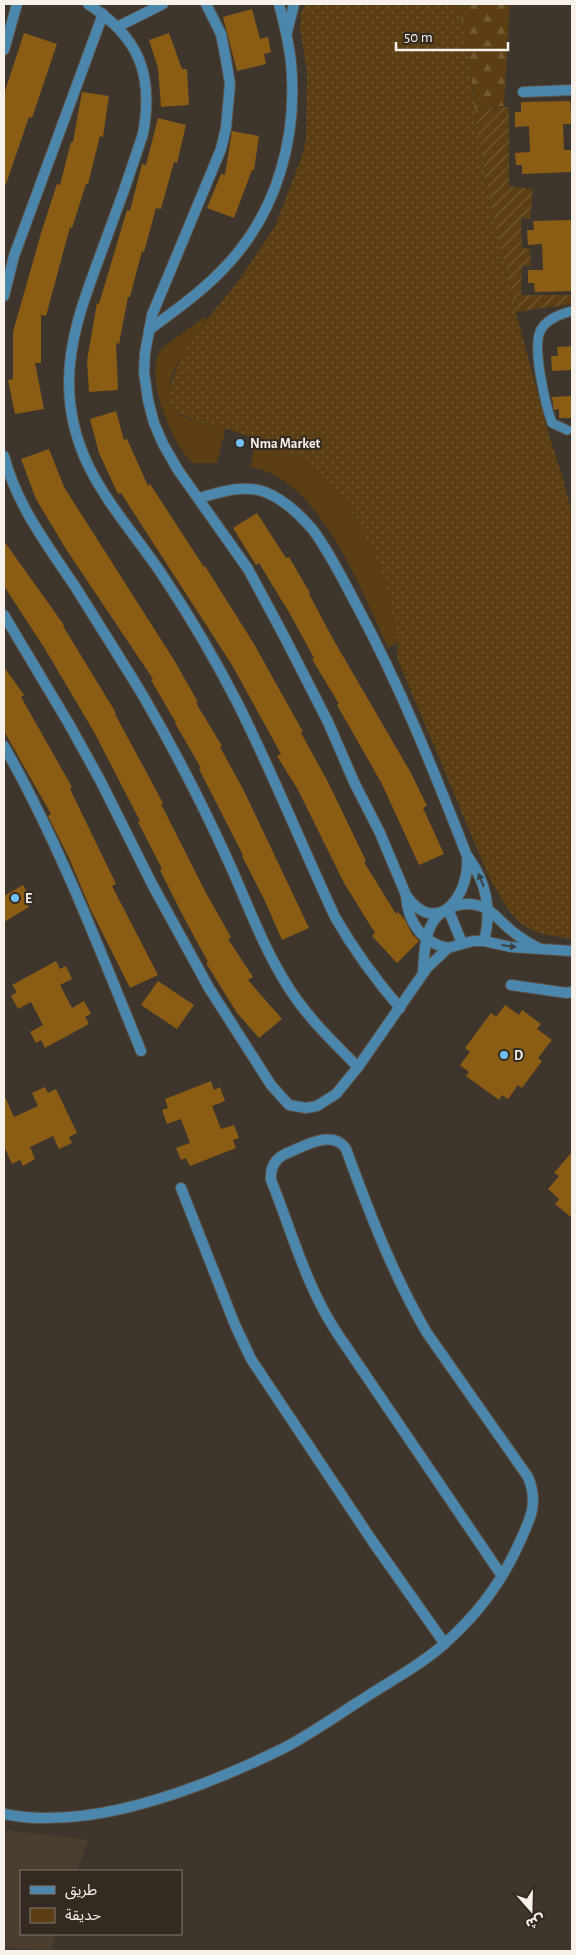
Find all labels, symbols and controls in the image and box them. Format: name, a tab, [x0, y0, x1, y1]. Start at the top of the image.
scale bar	[396, 20, 508, 52]
text: 50 m	[404, 30, 433, 45]
marker: Nma Market	[234, 437, 246, 449]
place label: Nma Market	[250, 437, 321, 451]
one-way arrow	[477, 872, 485, 887]
marker: E	[9, 892, 21, 904]
place label: E	[25, 892, 32, 906]
one-way arrow	[501, 942, 517, 950]
marker: D	[498, 1049, 510, 1061]
place label: D	[514, 1049, 523, 1063]
legend	[20, 1870, 182, 1935]
text: طريق	[65, 1883, 97, 1900]
north arrow	[506, 1885, 556, 1935]
text: حديقة	[65, 1908, 101, 1923]
text: ش	[524, 1911, 547, 1931]

